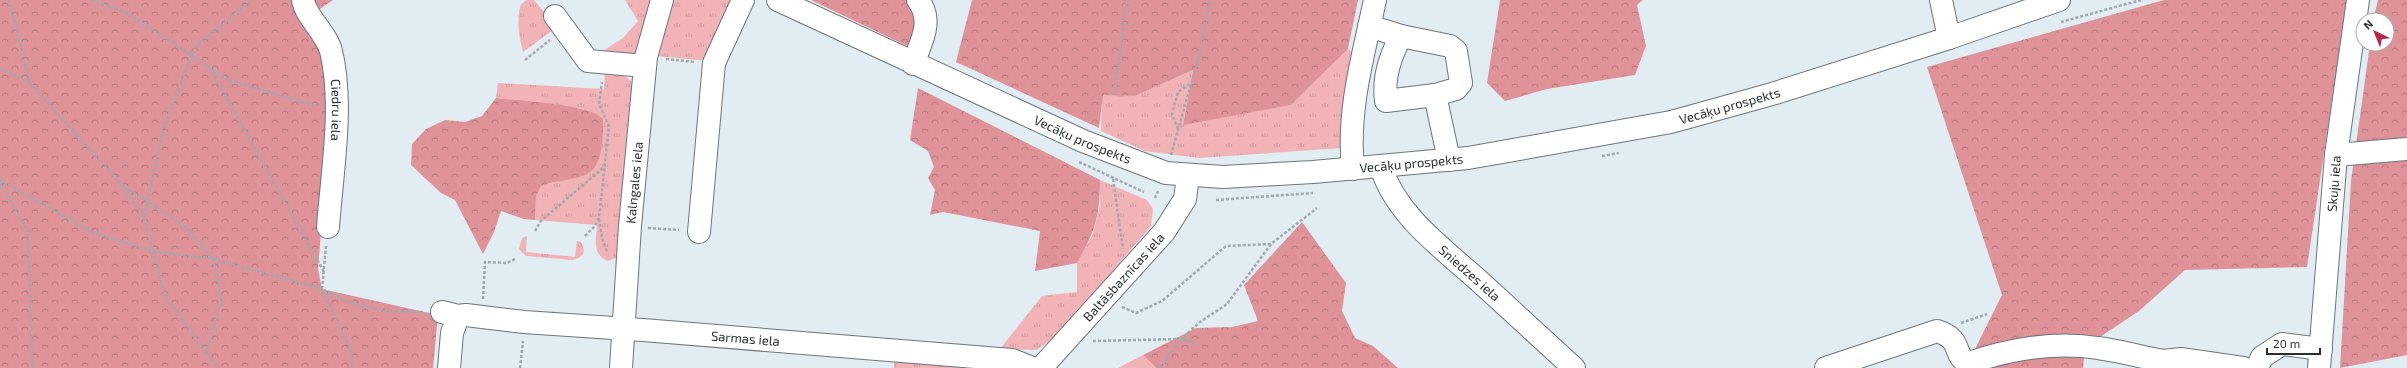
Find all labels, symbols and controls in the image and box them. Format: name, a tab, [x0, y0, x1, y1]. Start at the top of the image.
north arrow	[2355, 12, 2395, 52]
text: N	[2360, 17, 2375, 32]
street label: Ciedru iela	[328, 78, 345, 141]
street label: Vecāķu prospekts	[1677, 84, 1782, 127]
street label: Vecāķu prospekts	[1031, 111, 1134, 167]
street label: Kalngales iela	[622, 141, 646, 224]
street label: Vecāķu prospekts	[1359, 150, 1464, 176]
street label: Skuju iela	[2324, 155, 2344, 212]
street label: Baltāsbaznīcas iela	[1079, 229, 1168, 324]
street label: Sniedzes iela	[1435, 242, 1504, 304]
street label: Sarmas iela	[710, 328, 780, 349]
scale bar	[2267, 330, 2320, 356]
text: 20 m	[2273, 336, 2300, 350]

